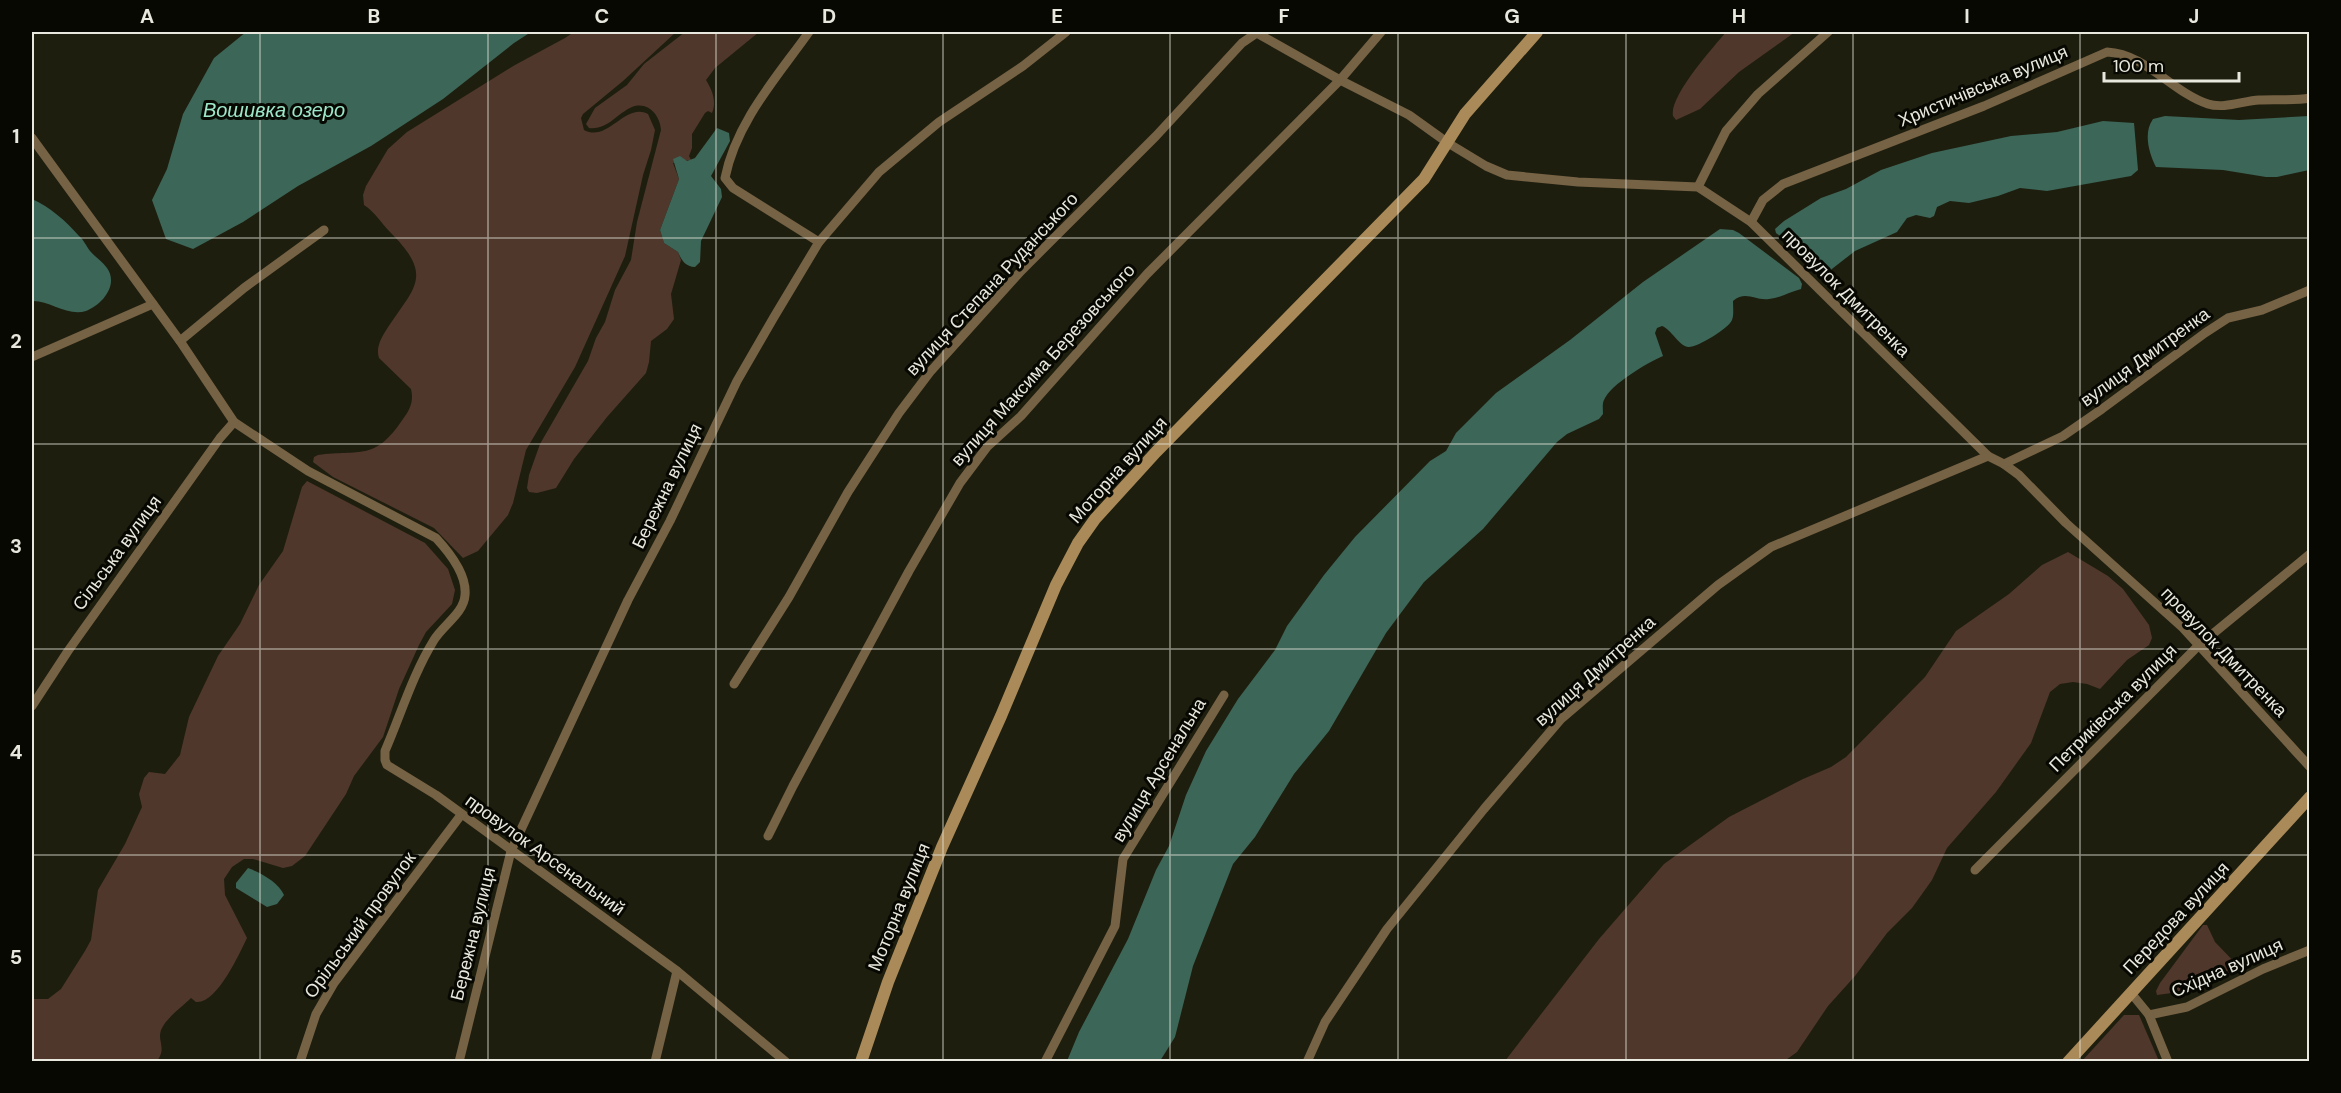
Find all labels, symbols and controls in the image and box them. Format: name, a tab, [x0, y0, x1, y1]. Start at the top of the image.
text: A	[140, 3, 154, 29]
text: B	[368, 3, 380, 29]
text: C	[595, 3, 609, 29]
text: D	[822, 3, 836, 29]
text: E	[1051, 3, 1063, 29]
text: F	[1278, 3, 1290, 29]
text: G	[1504, 3, 1520, 29]
text: H	[1732, 3, 1746, 29]
text: I	[1964, 3, 1970, 29]
text: J	[2189, 3, 2199, 29]
street label: Христичівська вулиця	[1895, 39, 2071, 133]
scale bar	[2104, 45, 2239, 83]
text: 100 m	[2113, 54, 2164, 78]
water label: Вошивка озеро	[203, 97, 345, 123]
text: 1	[12, 123, 20, 149]
street label: вулиця Степана Руданського	[901, 187, 1083, 381]
street label: провулок Дмитренка	[1777, 224, 1916, 363]
street label: вулиця Максима Березовського	[946, 259, 1140, 471]
street label: вулиця Дмитренка	[2076, 301, 2215, 412]
text: 2	[10, 328, 22, 354]
street label: Моторна вулиця	[1064, 411, 1172, 529]
street label: Бережна вулиця	[626, 419, 708, 553]
street label: Сільська вулиця	[67, 491, 167, 615]
text: 3	[10, 533, 22, 559]
street label: провулок Дмитренка	[2156, 582, 2293, 723]
street label: вулиця Дмитренка	[1530, 610, 1661, 732]
street label: Петриківська вулиця	[2044, 639, 2182, 777]
street label: вулиця Арсенальна	[1106, 693, 1212, 846]
text: 4	[10, 739, 23, 765]
street label: провулок Арсенальний	[460, 789, 630, 921]
street label: Моторна вулиця	[862, 839, 936, 975]
street label: Орільський провулок	[299, 847, 421, 1003]
street label: Передова вулиця	[2118, 857, 2234, 979]
street label: Бережна вулиця	[445, 865, 501, 1003]
street label: Східна вулиця	[2167, 933, 2287, 1003]
text: 5	[10, 944, 22, 970]

